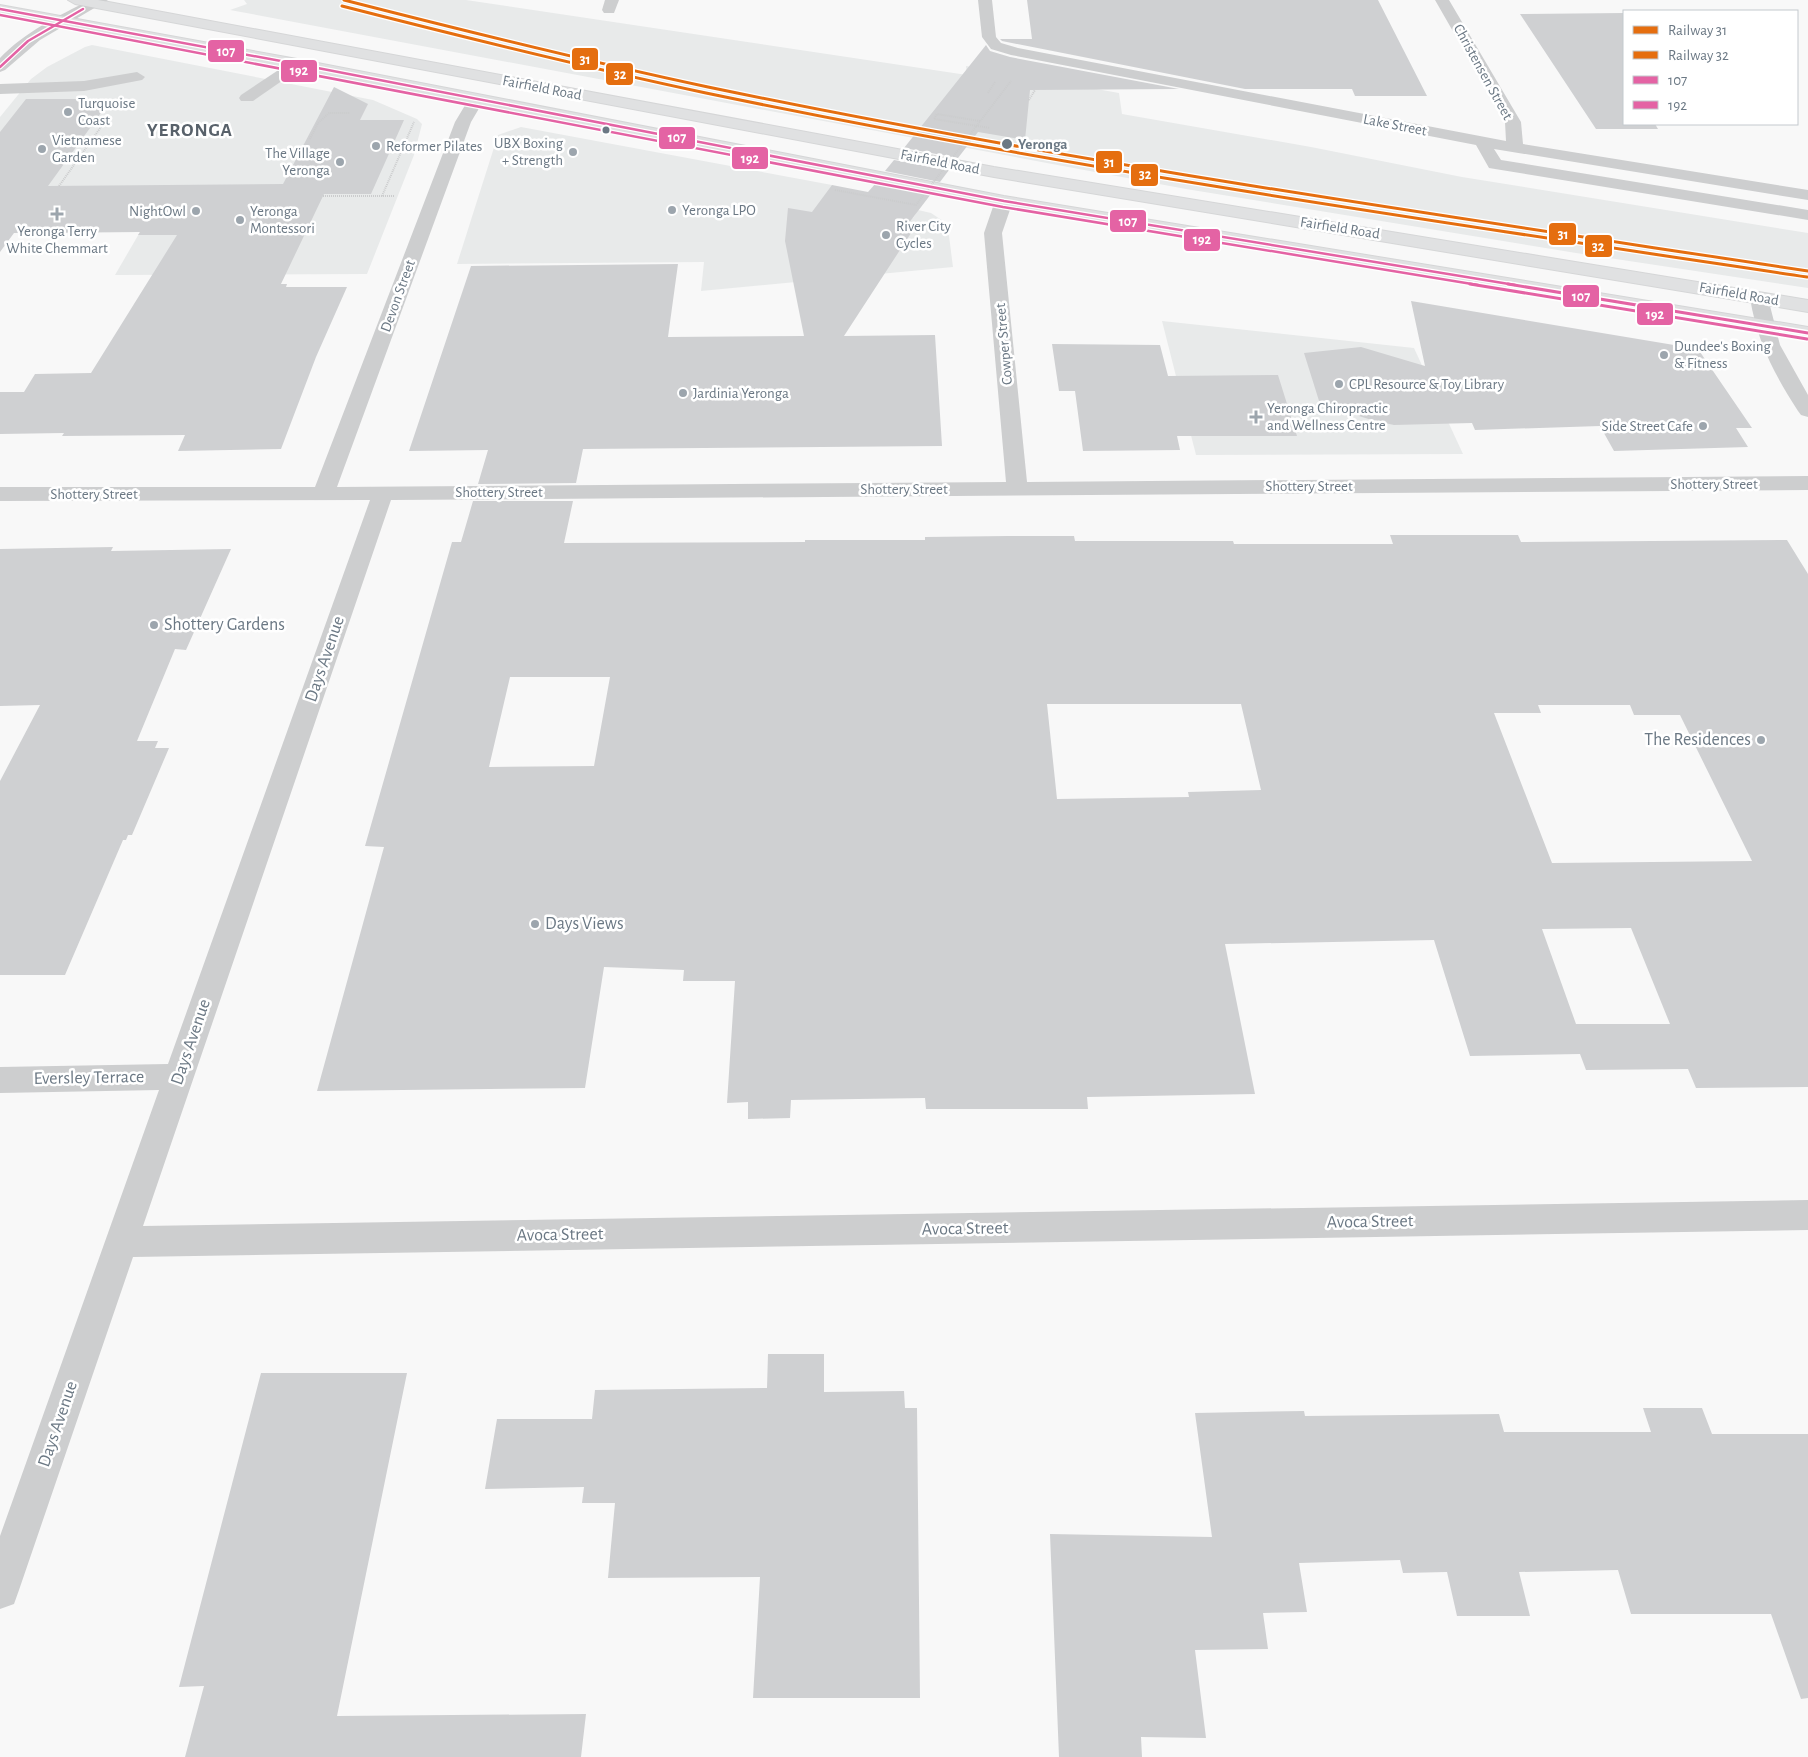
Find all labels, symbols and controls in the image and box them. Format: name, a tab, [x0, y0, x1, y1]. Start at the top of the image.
legend	[1623, 10, 1798, 125]
street label: Christensen Street	[1451, 22, 1516, 122]
text: Railway 31	[1668, 23, 1727, 38]
line badge: 107	[207, 39, 245, 63]
text: 107	[217, 45, 235, 59]
line badge: 31	[571, 47, 599, 71]
text: Railway 32	[1668, 48, 1729, 63]
text: 31	[579, 53, 591, 67]
line badge: 192	[280, 59, 318, 83]
line badge: 32	[605, 62, 634, 86]
text: 192	[290, 64, 309, 78]
text: 32	[614, 68, 627, 82]
street label: Fairfield Road	[501, 73, 583, 103]
text: 107	[1668, 73, 1687, 88]
place label: Turquoise Coast	[78, 96, 135, 128]
text: 192	[1668, 98, 1687, 113]
marker: Turquoise Coast	[62, 106, 74, 118]
street label: Lake Street	[1362, 111, 1428, 139]
district label: YERONGA	[147, 121, 233, 140]
unlabelled marker	[601, 125, 611, 135]
line badge: 107	[658, 126, 696, 150]
text: 107	[668, 131, 686, 145]
place label: Vietnamese Garden	[52, 133, 122, 165]
place label: UBX Boxing + Strength	[494, 136, 564, 168]
marker: Yeronga	[1000, 137, 1014, 151]
place label: Yeronga	[1018, 137, 1067, 152]
place label: Reformer Pilates	[386, 139, 482, 154]
marker: Reformer Pilates	[370, 140, 382, 152]
marker: Vietnamese Garden	[36, 143, 48, 155]
place label: The Village Yeronga	[265, 146, 330, 178]
marker: UBX Boxing + Strength	[567, 146, 579, 158]
line badge: 192	[731, 146, 769, 170]
street label: Fairfield Road	[899, 147, 981, 177]
line badge: 31	[1095, 150, 1123, 174]
text: 192	[741, 152, 760, 166]
marker: The Village Yeronga	[334, 156, 346, 168]
text: 31	[1103, 156, 1115, 170]
line badge: 32	[1130, 163, 1159, 187]
text: 32	[1139, 168, 1152, 182]
place label: Yeronga LPO	[682, 203, 756, 218]
place label: NightOwl	[129, 204, 186, 219]
place label: Yeronga Montessori	[250, 204, 315, 236]
marker: Yeronga LPO	[666, 204, 678, 216]
marker: NightOwl	[190, 205, 202, 217]
marker: Yeronga Terry White Chemmart	[51, 208, 63, 220]
line badge: 107	[1109, 209, 1147, 233]
marker: Yeronga Montessori	[234, 214, 246, 226]
street label: Fairfield Road	[1299, 214, 1381, 242]
text: 107	[1119, 215, 1137, 229]
place label: River City Cycles	[896, 219, 952, 251]
line badge: 31	[1548, 222, 1577, 246]
place label: Yeronga Terry White Chemmart	[6, 224, 108, 256]
line badge: 192	[1183, 228, 1221, 252]
text: 31	[1557, 228, 1569, 242]
marker: River City Cycles	[880, 229, 892, 241]
text: 192	[1193, 233, 1212, 247]
line badge: 32	[1584, 234, 1613, 258]
text: 32	[1592, 240, 1605, 254]
street label: Devon Street	[378, 258, 418, 334]
street label: Fairfield Road	[1698, 280, 1780, 308]
line badge: 107	[1562, 284, 1600, 308]
text: 107	[1572, 290, 1590, 304]
street label: Cowper Street	[993, 302, 1015, 385]
line badge: 192	[1636, 302, 1674, 326]
text: 192	[1646, 308, 1665, 322]
place label: Dundee's Boxing & Fitness	[1674, 339, 1772, 371]
marker: Dundee's Boxing & Fitness	[1658, 349, 1670, 361]
place label: CPL Resource & Toy Library	[1349, 377, 1505, 392]
marker: CPL Resource & Toy Library	[1333, 378, 1345, 390]
place label: Jardinia Yeronga	[693, 386, 789, 401]
marker: Jardinia Yeronga	[677, 387, 689, 399]
place label: Yeronga Chiropractic and Wellness Centre	[1267, 401, 1388, 433]
marker: Yeronga Chiropractic and Wellness Centre	[1249, 410, 1263, 424]
place label: Side Street Cafe	[1602, 419, 1693, 434]
marker: Side Street Cafe	[1697, 420, 1709, 432]
street label: Shottery Street	[1670, 477, 1758, 492]
street label: Shottery Street	[1265, 479, 1353, 494]
street label: Shottery Street	[860, 482, 948, 497]
street label: Shottery Street	[455, 485, 543, 500]
street label: Shottery Street	[50, 487, 138, 502]
street label: Days Avenue	[302, 614, 348, 704]
place label: Shottery Gardens	[164, 616, 285, 634]
marker: Shottery Gardens	[148, 619, 160, 631]
place label: The Residences	[1644, 731, 1751, 749]
marker: The Residences	[1755, 734, 1767, 746]
place label: Days Views	[545, 915, 624, 933]
marker: Days Views	[529, 918, 541, 930]
street label: Days Avenue	[168, 997, 214, 1087]
street label: Eversley Terrace	[34, 1068, 144, 1088]
street label: Avoca Street	[1327, 1212, 1414, 1232]
street label: Avoca Street	[922, 1219, 1009, 1239]
street label: Avoca Street	[517, 1225, 604, 1245]
street label: Days Avenue	[35, 1379, 81, 1469]

